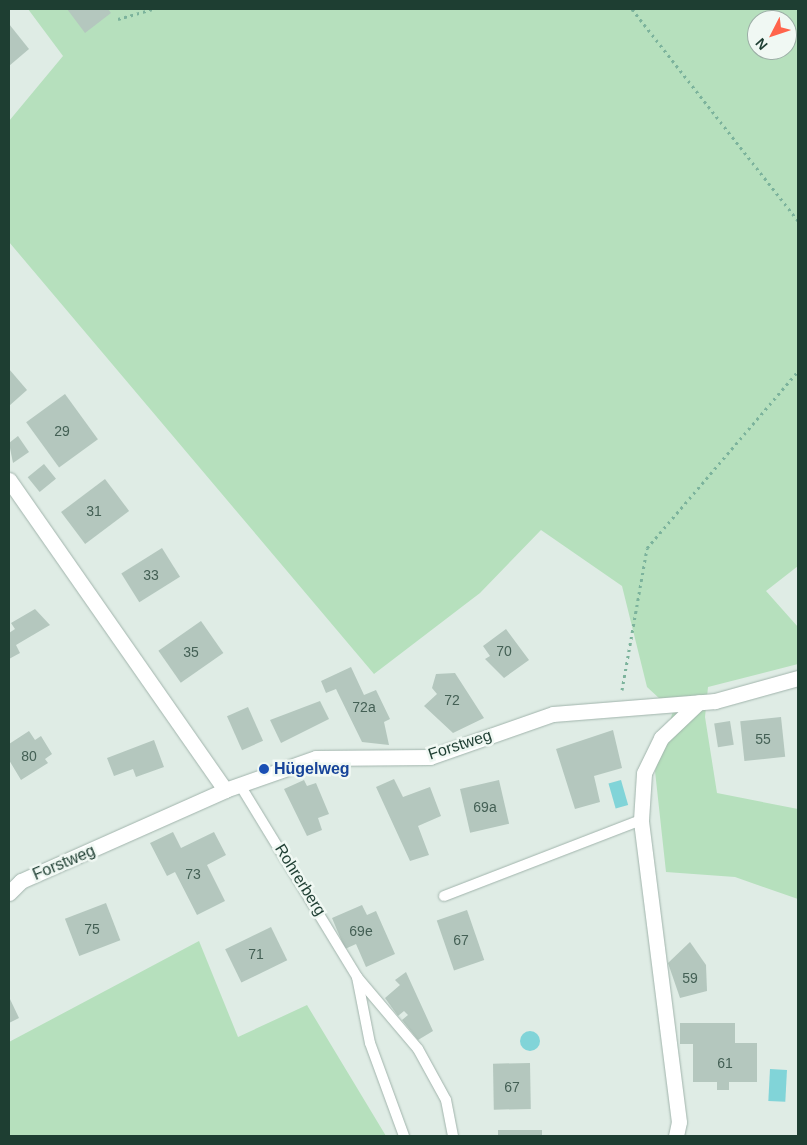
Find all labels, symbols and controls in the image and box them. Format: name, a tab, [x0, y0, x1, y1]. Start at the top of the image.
north arrow	[747, 10, 797, 60]
text: N	[752, 35, 771, 53]
house number: 29	[54, 423, 70, 439]
house number: 31	[86, 503, 102, 519]
house number: 33	[143, 567, 159, 583]
house number: 70	[496, 643, 512, 659]
house number: 35	[183, 644, 199, 660]
house number: 72	[444, 692, 460, 708]
house number: 72a	[352, 699, 376, 715]
street label: Forstweg	[426, 726, 494, 764]
house number: 55	[755, 731, 771, 747]
house number: 80	[21, 748, 37, 764]
place label: Hügelweg	[274, 759, 350, 779]
marker: Hügelweg	[258, 763, 270, 775]
house number: 69a	[473, 799, 497, 815]
street label: Forstweg	[30, 841, 98, 885]
street label: Rohrerberg	[270, 841, 330, 919]
house number: 73	[185, 866, 201, 882]
house number: 75	[84, 921, 100, 937]
house number: 69e	[349, 923, 373, 939]
house number: 67	[453, 932, 469, 948]
house number: 71	[248, 946, 264, 962]
house number: 59	[682, 970, 698, 986]
house number: 61	[717, 1055, 733, 1071]
house number: 67	[504, 1079, 520, 1095]

